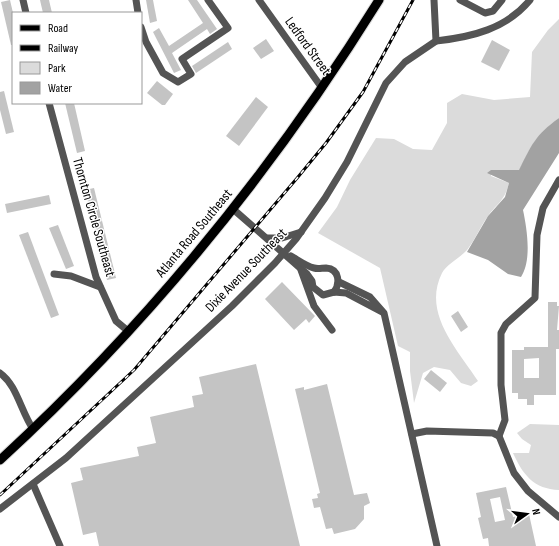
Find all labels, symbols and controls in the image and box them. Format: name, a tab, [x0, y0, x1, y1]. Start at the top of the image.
legend	[12, 12, 142, 104]
street label: Ledford Street	[281, 14, 335, 78]
text: Road	[48, 21, 68, 36]
text: Railway	[48, 41, 79, 56]
text: Park	[48, 61, 66, 76]
text: Water	[48, 81, 72, 96]
street label: Thornton Circle Southeast	[69, 155, 119, 279]
street label: Atlanta Road Southeast	[151, 185, 236, 281]
street label: Dixie Avenue Southeast	[202, 225, 290, 315]
north arrow	[507, 494, 547, 534]
text: N	[529, 507, 543, 516]

